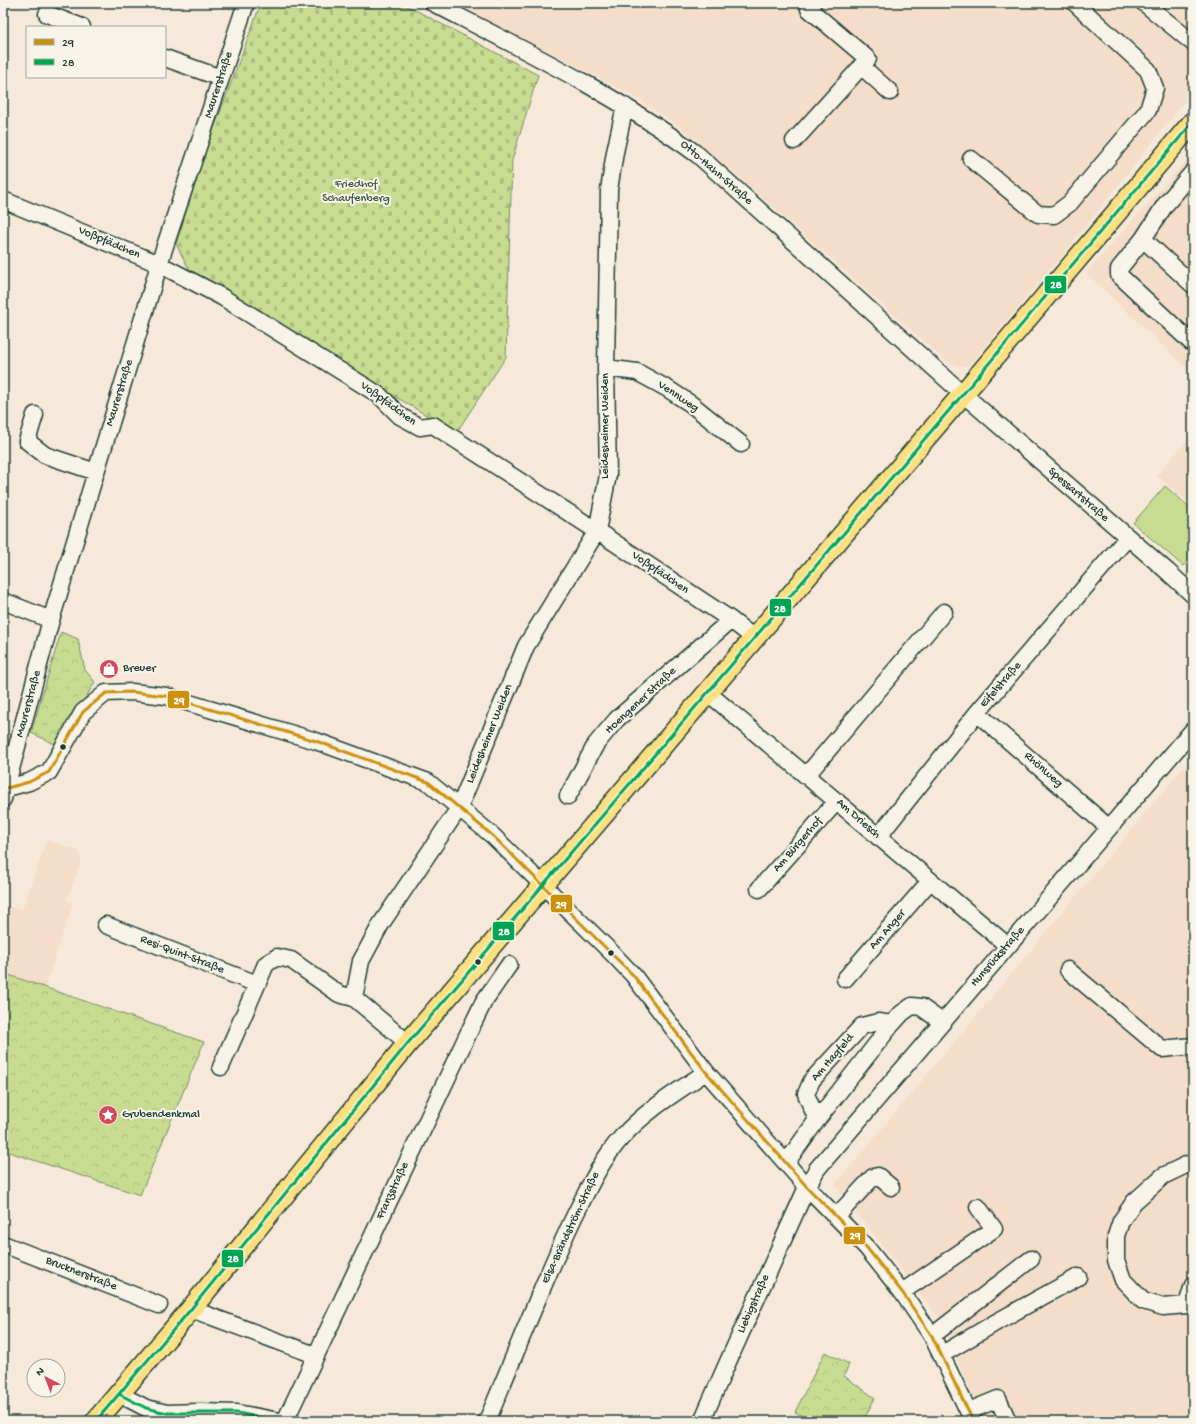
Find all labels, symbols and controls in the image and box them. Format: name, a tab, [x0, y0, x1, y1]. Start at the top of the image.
legend	[26, 26, 166, 78]
text: 29	[62, 37, 74, 51]
street label: Maurerstraße	[202, 49, 237, 120]
text: 28	[62, 57, 75, 71]
street label: Otto-Hahn-Straße	[677, 138, 756, 209]
park label: Friedhof Schaufenberg	[322, 178, 390, 206]
street label: Voßpfädchen	[75, 223, 142, 262]
line badge: 28	[1044, 275, 1067, 294]
text: 28	[1050, 280, 1062, 292]
street label: Maurerstraße	[103, 357, 137, 428]
street label: Leidesheimer Weiden	[599, 373, 613, 479]
street label: Voßpfädchen	[356, 378, 419, 429]
street label: Vennweg	[654, 378, 701, 416]
street label: Spessartstraße	[1045, 465, 1112, 526]
street label: Voßpfädchen	[628, 548, 691, 597]
line badge: 28	[769, 598, 792, 617]
text: 28	[774, 604, 786, 616]
shop icon: Breuer	[98, 658, 120, 680]
street label: Eifelstraße	[977, 659, 1025, 711]
place label: Breuer	[122, 662, 157, 676]
street label: Hoengener Straße	[603, 664, 680, 737]
street label: Maurerstraße	[13, 668, 45, 739]
street label: Leidesheimer Weiden	[464, 682, 516, 786]
line badge: 29	[167, 690, 190, 709]
text: 29	[174, 696, 185, 708]
unlabelled marker	[58, 742, 68, 752]
street label: Rhönweg	[1021, 749, 1065, 791]
street label: Am Driesch	[833, 796, 883, 842]
street label: Am Bürgerhof	[770, 814, 826, 875]
line badge: 29	[550, 894, 573, 913]
text: 29	[556, 900, 567, 912]
street label: Am Anger	[867, 906, 910, 953]
line badge: 28	[492, 921, 515, 941]
street label: Hunsrückstraße	[968, 923, 1029, 990]
text: 28	[498, 927, 510, 939]
street label: Resi-Quint-Straße	[138, 933, 227, 978]
unlabelled marker	[606, 948, 616, 958]
unlabelled marker	[473, 957, 483, 967]
street label: Am Hagfeld	[809, 1031, 858, 1085]
place icon: Grubendenkmal	[97, 1104, 119, 1126]
place label: Grubendenkmal	[122, 1108, 200, 1122]
street label: Franzstraße	[373, 1159, 413, 1223]
street label: Elsa-Brändström-Straße	[539, 1169, 603, 1286]
line badge: 29	[843, 1226, 866, 1245]
text: 29	[850, 1231, 861, 1243]
line badge: 28	[221, 1249, 244, 1268]
street label: Brucknerstraße	[42, 1254, 119, 1294]
text: 28	[227, 1254, 239, 1266]
street label: Liebigstraße	[735, 1272, 773, 1335]
north arrow	[26, 1358, 66, 1398]
text: N	[34, 1365, 47, 1379]

